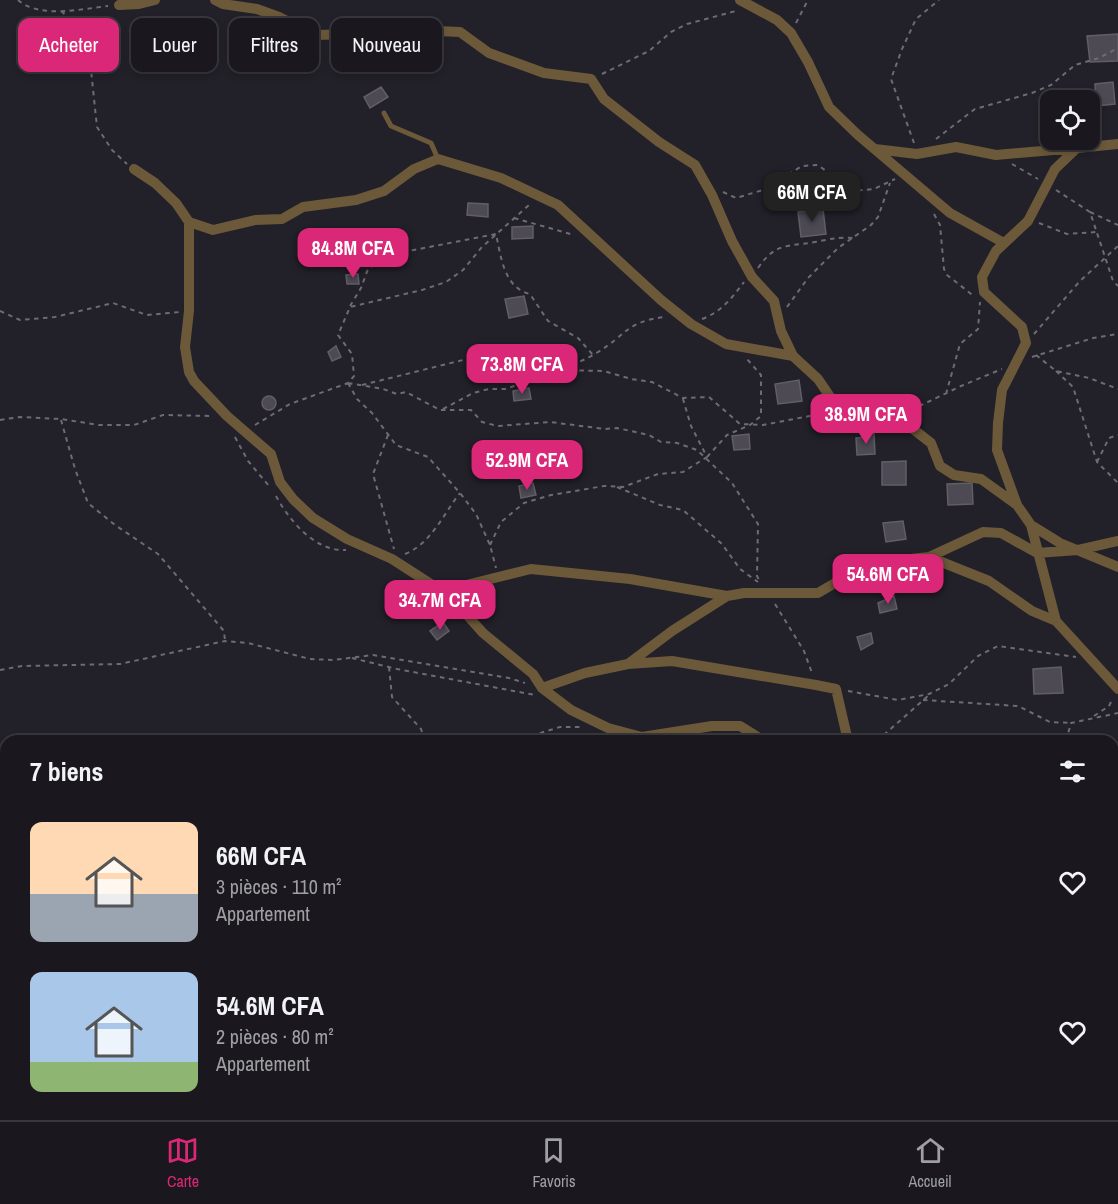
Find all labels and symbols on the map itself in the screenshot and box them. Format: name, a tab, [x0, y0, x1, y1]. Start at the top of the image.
pin: 66M CFA	[757, 172, 867, 223]
pin: 84.8M CFA	[284, 228, 422, 279]
pin: 73.8M CFA	[453, 344, 591, 395]
pin: 38.9M CFA	[797, 394, 935, 445]
pin: 52.9M CFA	[458, 440, 596, 491]
pin: 54.6M CFA	[819, 554, 957, 605]
pin: 34.7M CFA	[371, 580, 509, 631]

